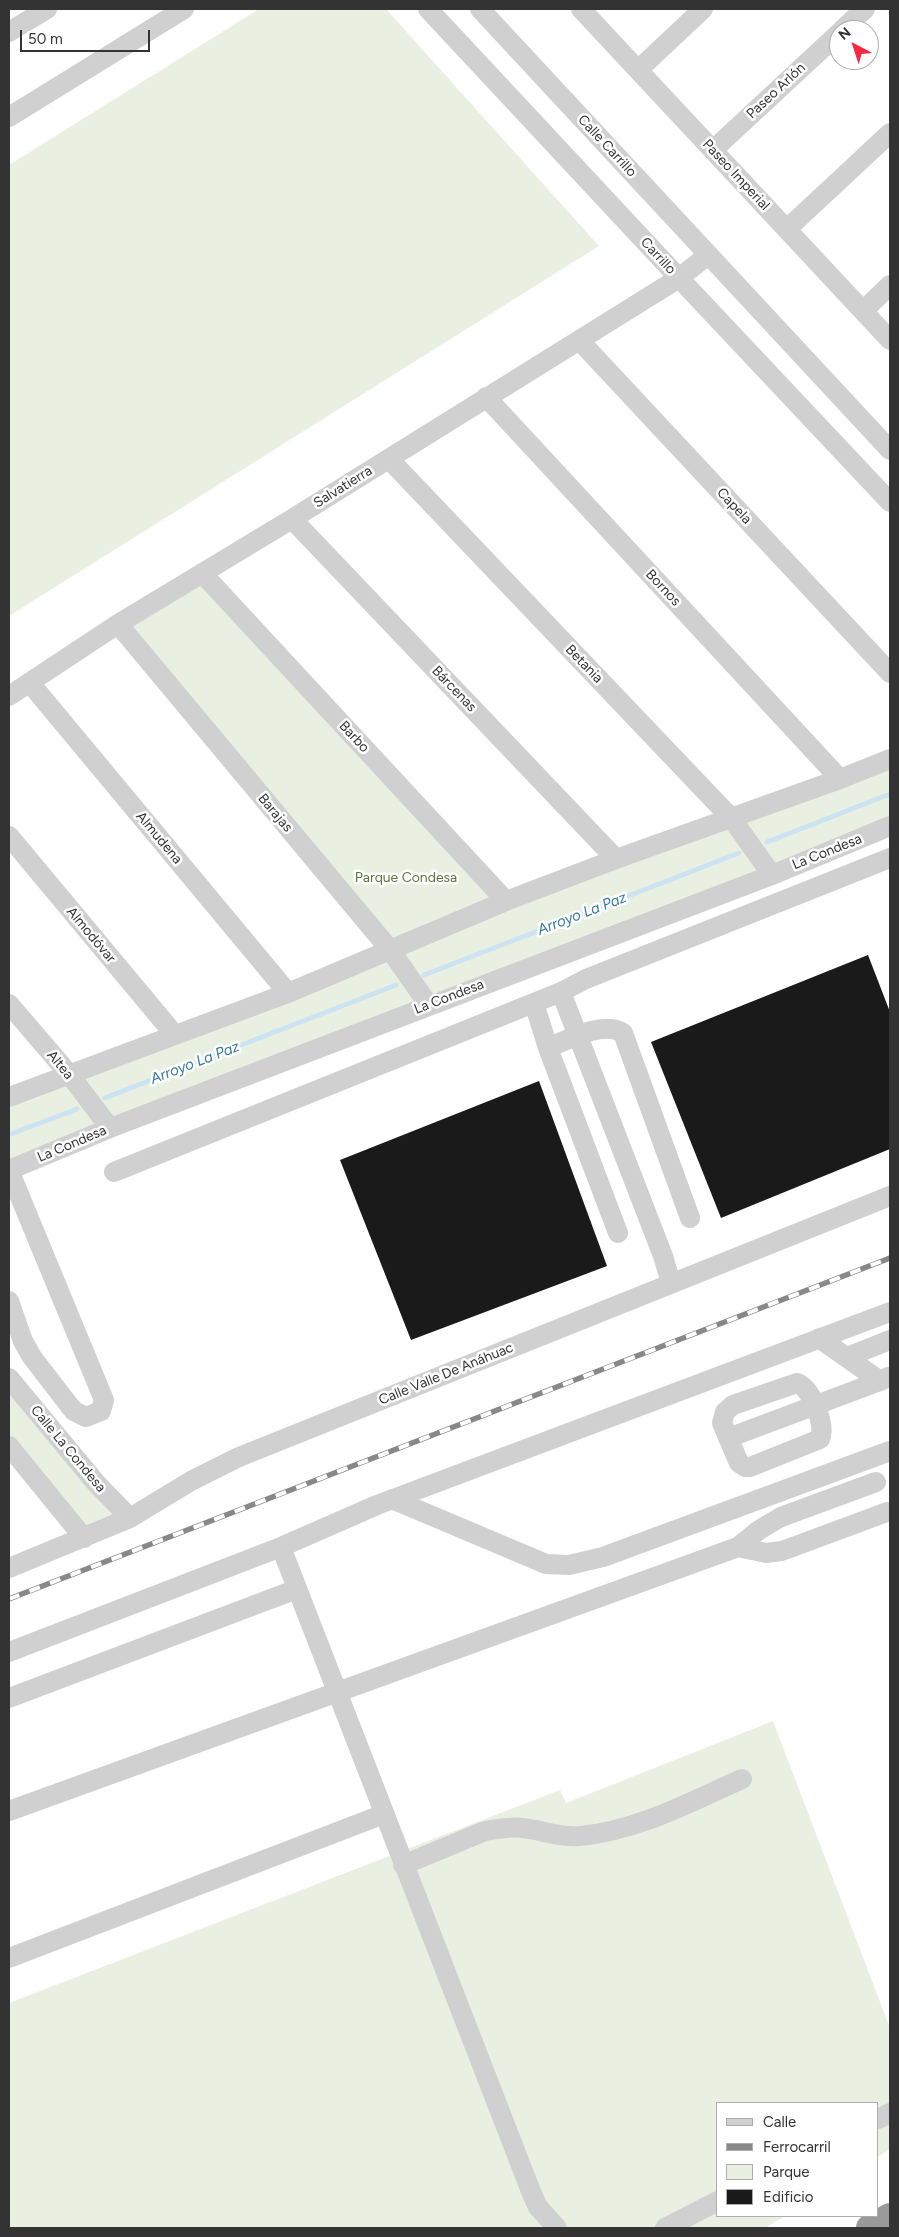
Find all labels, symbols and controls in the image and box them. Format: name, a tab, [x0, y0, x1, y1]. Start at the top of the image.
scale bar	[22, 20, 152, 52]
north arrow	[829, 20, 879, 70]
text: N	[835, 24, 854, 44]
text: 50 m	[28, 30, 63, 48]
street label: Paseo Arlón	[743, 60, 809, 122]
street label: Calle Carrillo	[574, 111, 640, 181]
street label: Paseo Imperial	[699, 136, 773, 214]
street label: Carrillo	[637, 234, 679, 278]
street label: Salvatierra	[311, 462, 375, 512]
street label: Capela	[713, 484, 755, 528]
street label: Bornos	[642, 566, 684, 610]
street label: Betania	[562, 641, 606, 687]
street label: Bárcenas	[428, 663, 480, 715]
street label: Barbo	[335, 718, 373, 756]
street label: Barajas	[254, 790, 296, 836]
street label: Almudena	[132, 808, 186, 868]
street label: La Condesa	[790, 830, 864, 874]
park label: Parque Condesa	[355, 870, 457, 886]
water label: Arroyo La Paz	[535, 889, 629, 939]
street label: Almodóvar	[63, 904, 119, 966]
street label: La Condesa	[412, 976, 486, 1018]
water label: Arroyo La Paz	[148, 1038, 242, 1088]
street label: Altea	[43, 1047, 77, 1083]
street label: La Condesa	[35, 1122, 109, 1166]
street label: Calle Valle De Anáhuac	[376, 1339, 516, 1409]
street label: Calle La Condesa	[27, 1402, 109, 1496]
legend	[716, 2102, 879, 2217]
text: Calle	[763, 2113, 796, 2131]
text: Ferrocarril	[763, 2138, 831, 2156]
text: Parque	[763, 2163, 810, 2181]
text: Edificio	[763, 2188, 813, 2206]

